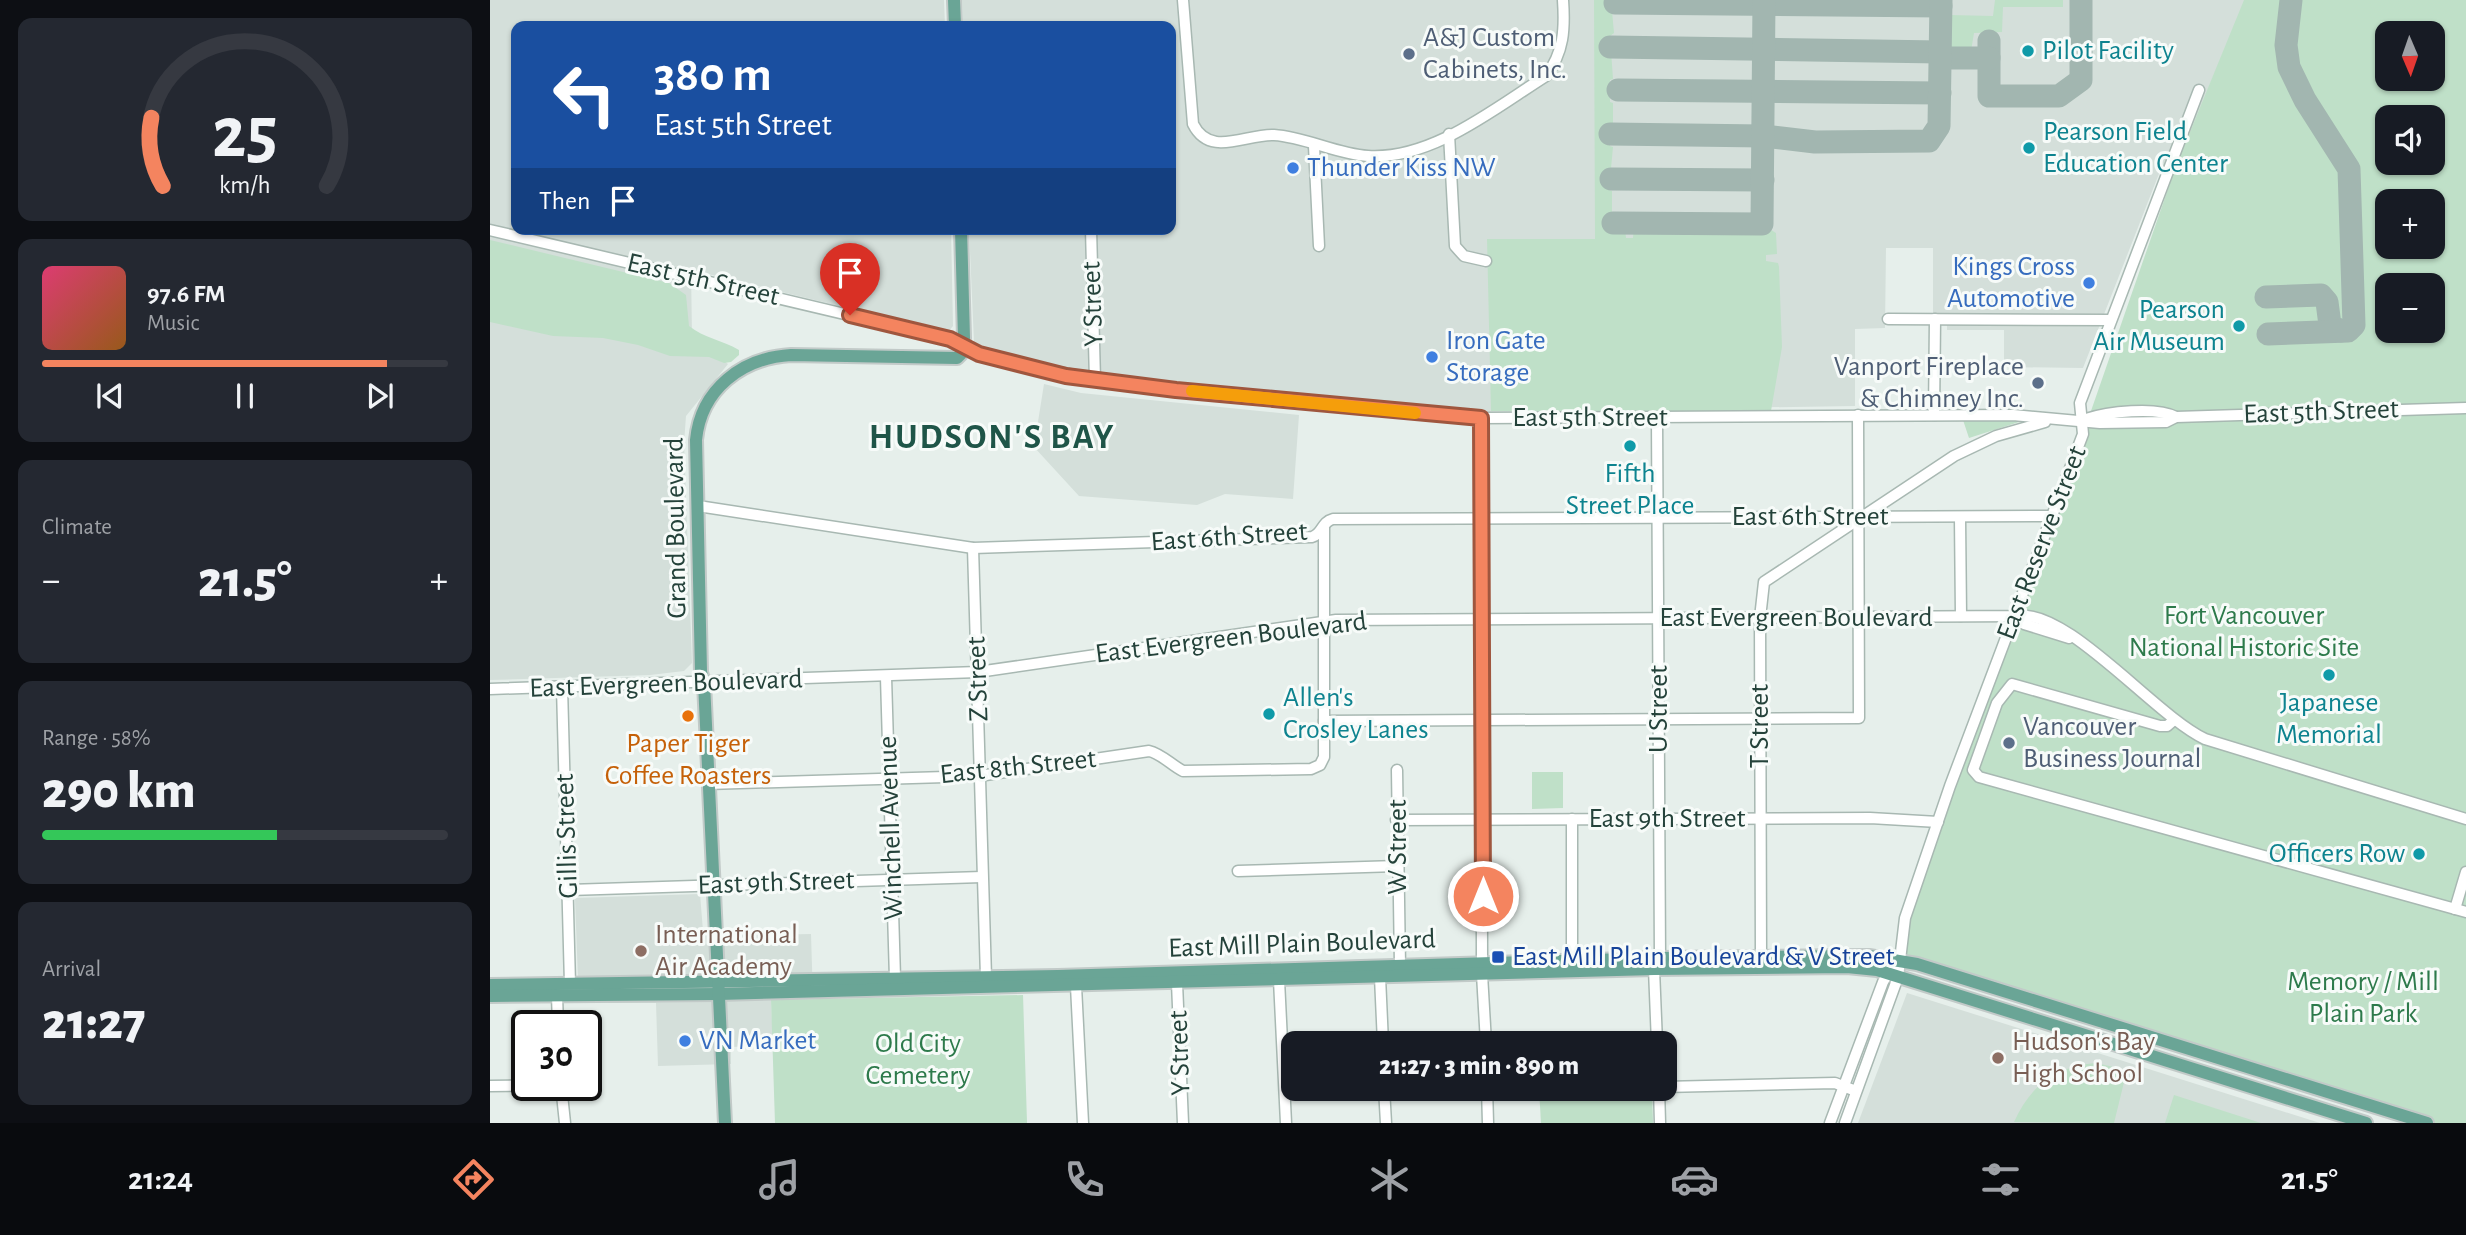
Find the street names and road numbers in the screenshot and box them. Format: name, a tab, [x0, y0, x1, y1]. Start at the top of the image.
street label: East 5th Street	[624, 249, 782, 311]
street label: Y Street	[1078, 261, 1108, 347]
street label: East 5th Street	[2243, 395, 2399, 429]
street label: East 5th Street	[1512, 404, 1668, 432]
street label: Grand Boulevard	[660, 437, 692, 619]
street label: East Reserve Street	[1992, 442, 2092, 644]
street label: East 6th Street	[1732, 503, 1889, 531]
street label: East 6th Street	[1150, 518, 1308, 556]
street label: East Evergreen Boulevard	[1659, 604, 1933, 632]
street label: East Evergreen Boulevard	[1094, 607, 1368, 669]
street label: Z Street	[963, 636, 993, 722]
street label: East Evergreen Boulevard	[529, 665, 803, 703]
street label: U Street	[1645, 665, 1673, 753]
street label: T Street	[1746, 684, 1774, 768]
street label: Winchell Avenue	[874, 735, 908, 921]
street label: East 8th Street	[938, 745, 1098, 789]
street label: Gillis Street	[551, 773, 583, 899]
street label: W Street	[1384, 799, 1412, 895]
street label: East 9th Street	[1589, 805, 1746, 833]
street label: East 9th Street	[697, 866, 855, 900]
street label: East Mill Plain Boulevard	[1168, 925, 1436, 963]
street label: Y Street	[1165, 1010, 1195, 1096]

